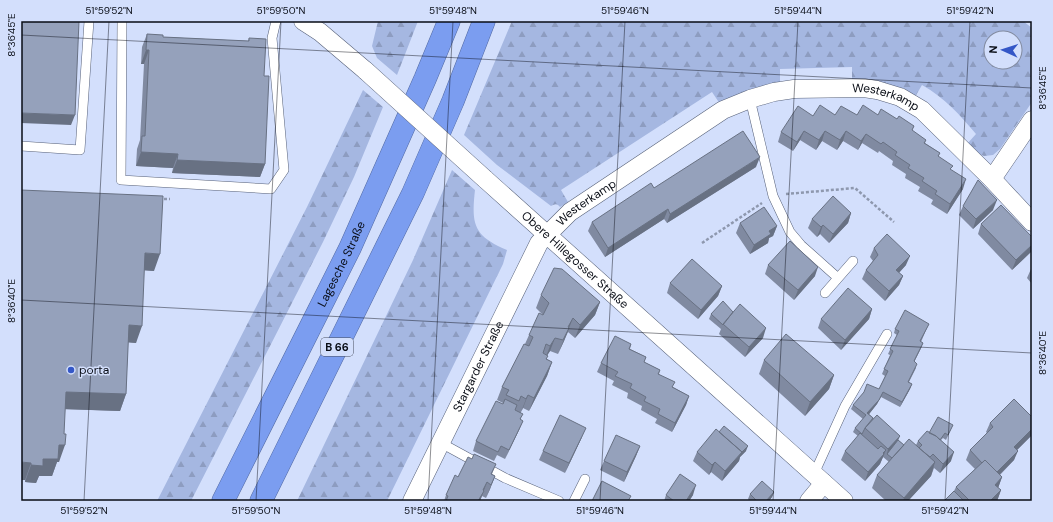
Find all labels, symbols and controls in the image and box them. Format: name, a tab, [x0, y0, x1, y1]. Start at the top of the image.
text: 51°59'52"N	[85, 4, 133, 17]
text: 51°59'50"N	[257, 4, 305, 17]
text: 51°59'48"N	[429, 4, 477, 17]
text: 51°59'46"N	[601, 4, 649, 17]
text: 51°59'44"N	[774, 4, 822, 17]
text: 51°59'42"N	[946, 4, 994, 17]
text: 8°36'45"E	[5, 13, 18, 57]
north arrow	[983, 30, 1023, 70]
text: N	[986, 45, 1000, 54]
text: 8°36'45"E	[1036, 66, 1049, 110]
street label: Westerkamp	[852, 80, 922, 115]
street label: Westerkamp	[553, 176, 619, 229]
street label: Obere Hillegosser Straße	[518, 208, 632, 312]
street label: Lagesche Straße	[314, 219, 369, 309]
text: 8°36'40"E	[5, 279, 18, 323]
street label: Stargarder Straße	[449, 318, 507, 414]
text: 8°36'40"E	[1036, 331, 1049, 375]
road number: B 66	[321, 338, 353, 356]
place label: porta	[79, 362, 109, 378]
marker: porta	[66, 365, 76, 375]
text: 51°59'52"N	[60, 504, 108, 517]
text: 51°59'50"N	[232, 504, 280, 517]
text: 51°59'48"N	[404, 504, 452, 517]
text: 51°59'46"N	[576, 504, 624, 517]
text: 51°59'44"N	[749, 504, 797, 517]
text: 51°59'42"N	[921, 504, 969, 517]

